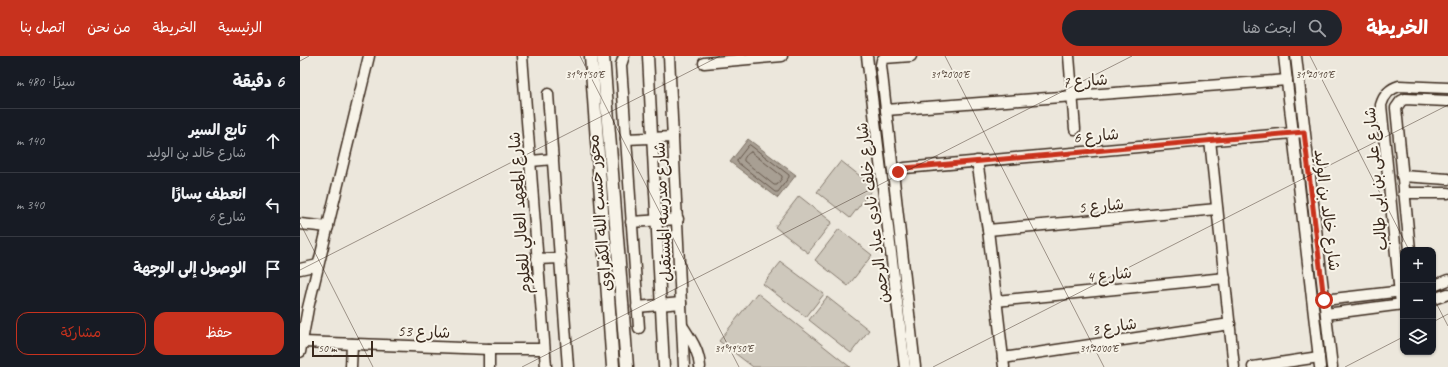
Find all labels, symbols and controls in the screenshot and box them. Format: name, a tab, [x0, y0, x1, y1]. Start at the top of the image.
search box	[1062, 10, 1342, 46]
text: الخريطة	[1366, 16, 1428, 40]
icon: search	[1306, 17, 1328, 39]
text: اتصل بنا	[20, 19, 65, 36]
text: من نحن	[87, 19, 131, 36]
text: الخريطة	[153, 19, 196, 36]
text: الرئيسية	[218, 19, 262, 36]
text: ابحث هنا	[1242, 19, 1296, 38]
text: 31°19'50"E	[566, 68, 606, 81]
text: 31°20'00"E	[931, 68, 971, 81]
text: 31°20'10"E	[1296, 68, 1336, 81]
street label: شارع 7	[1062, 69, 1109, 94]
text: 6 دقيقة	[233, 71, 284, 92]
text: سيرًا · 480 m	[16, 74, 75, 90]
street label: شارع على بن ابى طالب	[1360, 106, 1393, 252]
text: تابع السير	[189, 121, 246, 140]
street label: شارع خلف نادى عباد الرحمن	[852, 121, 895, 304]
street label: شارع 6	[1072, 124, 1120, 149]
icon: ahead	[262, 130, 284, 152]
street label: شارع المعهد العالي للعلوم	[504, 131, 540, 295]
text: 140 m	[16, 133, 44, 149]
street label: محور حسب الله الكفراوى	[583, 133, 617, 292]
street label: شارع مدرسه المستقبل	[649, 141, 678, 283]
text: شارع خالد بن الوليد	[147, 145, 246, 161]
street label: شارع خالد بن الوليد	[1309, 148, 1344, 272]
route end	[889, 163, 907, 181]
text: انعطف يسارًا	[171, 185, 246, 204]
icon: left	[262, 194, 284, 216]
street label: شارع 5	[1077, 194, 1125, 219]
text: 340 m	[16, 197, 44, 213]
text: شارع 6	[209, 209, 246, 225]
map controls	[1400, 247, 1436, 355]
button: +	[1400, 247, 1436, 283]
icon: arrive	[262, 258, 284, 280]
text: الوصول إلى الوجهة	[133, 259, 246, 278]
street label: شارع 4	[1085, 263, 1133, 288]
button: −	[1400, 283, 1436, 319]
route start	[1315, 291, 1333, 309]
button: مشاركة	[16, 312, 146, 355]
button: حفظ	[154, 312, 284, 355]
street label: شارع 3	[1090, 314, 1138, 341]
button: layers	[1400, 319, 1436, 355]
street label: شارع 53	[397, 321, 451, 344]
scale bar	[312, 339, 373, 358]
text: 50 m	[318, 341, 337, 355]
text: 31°19'50"E	[715, 342, 755, 355]
text: 31°20'00"E	[1080, 342, 1120, 355]

